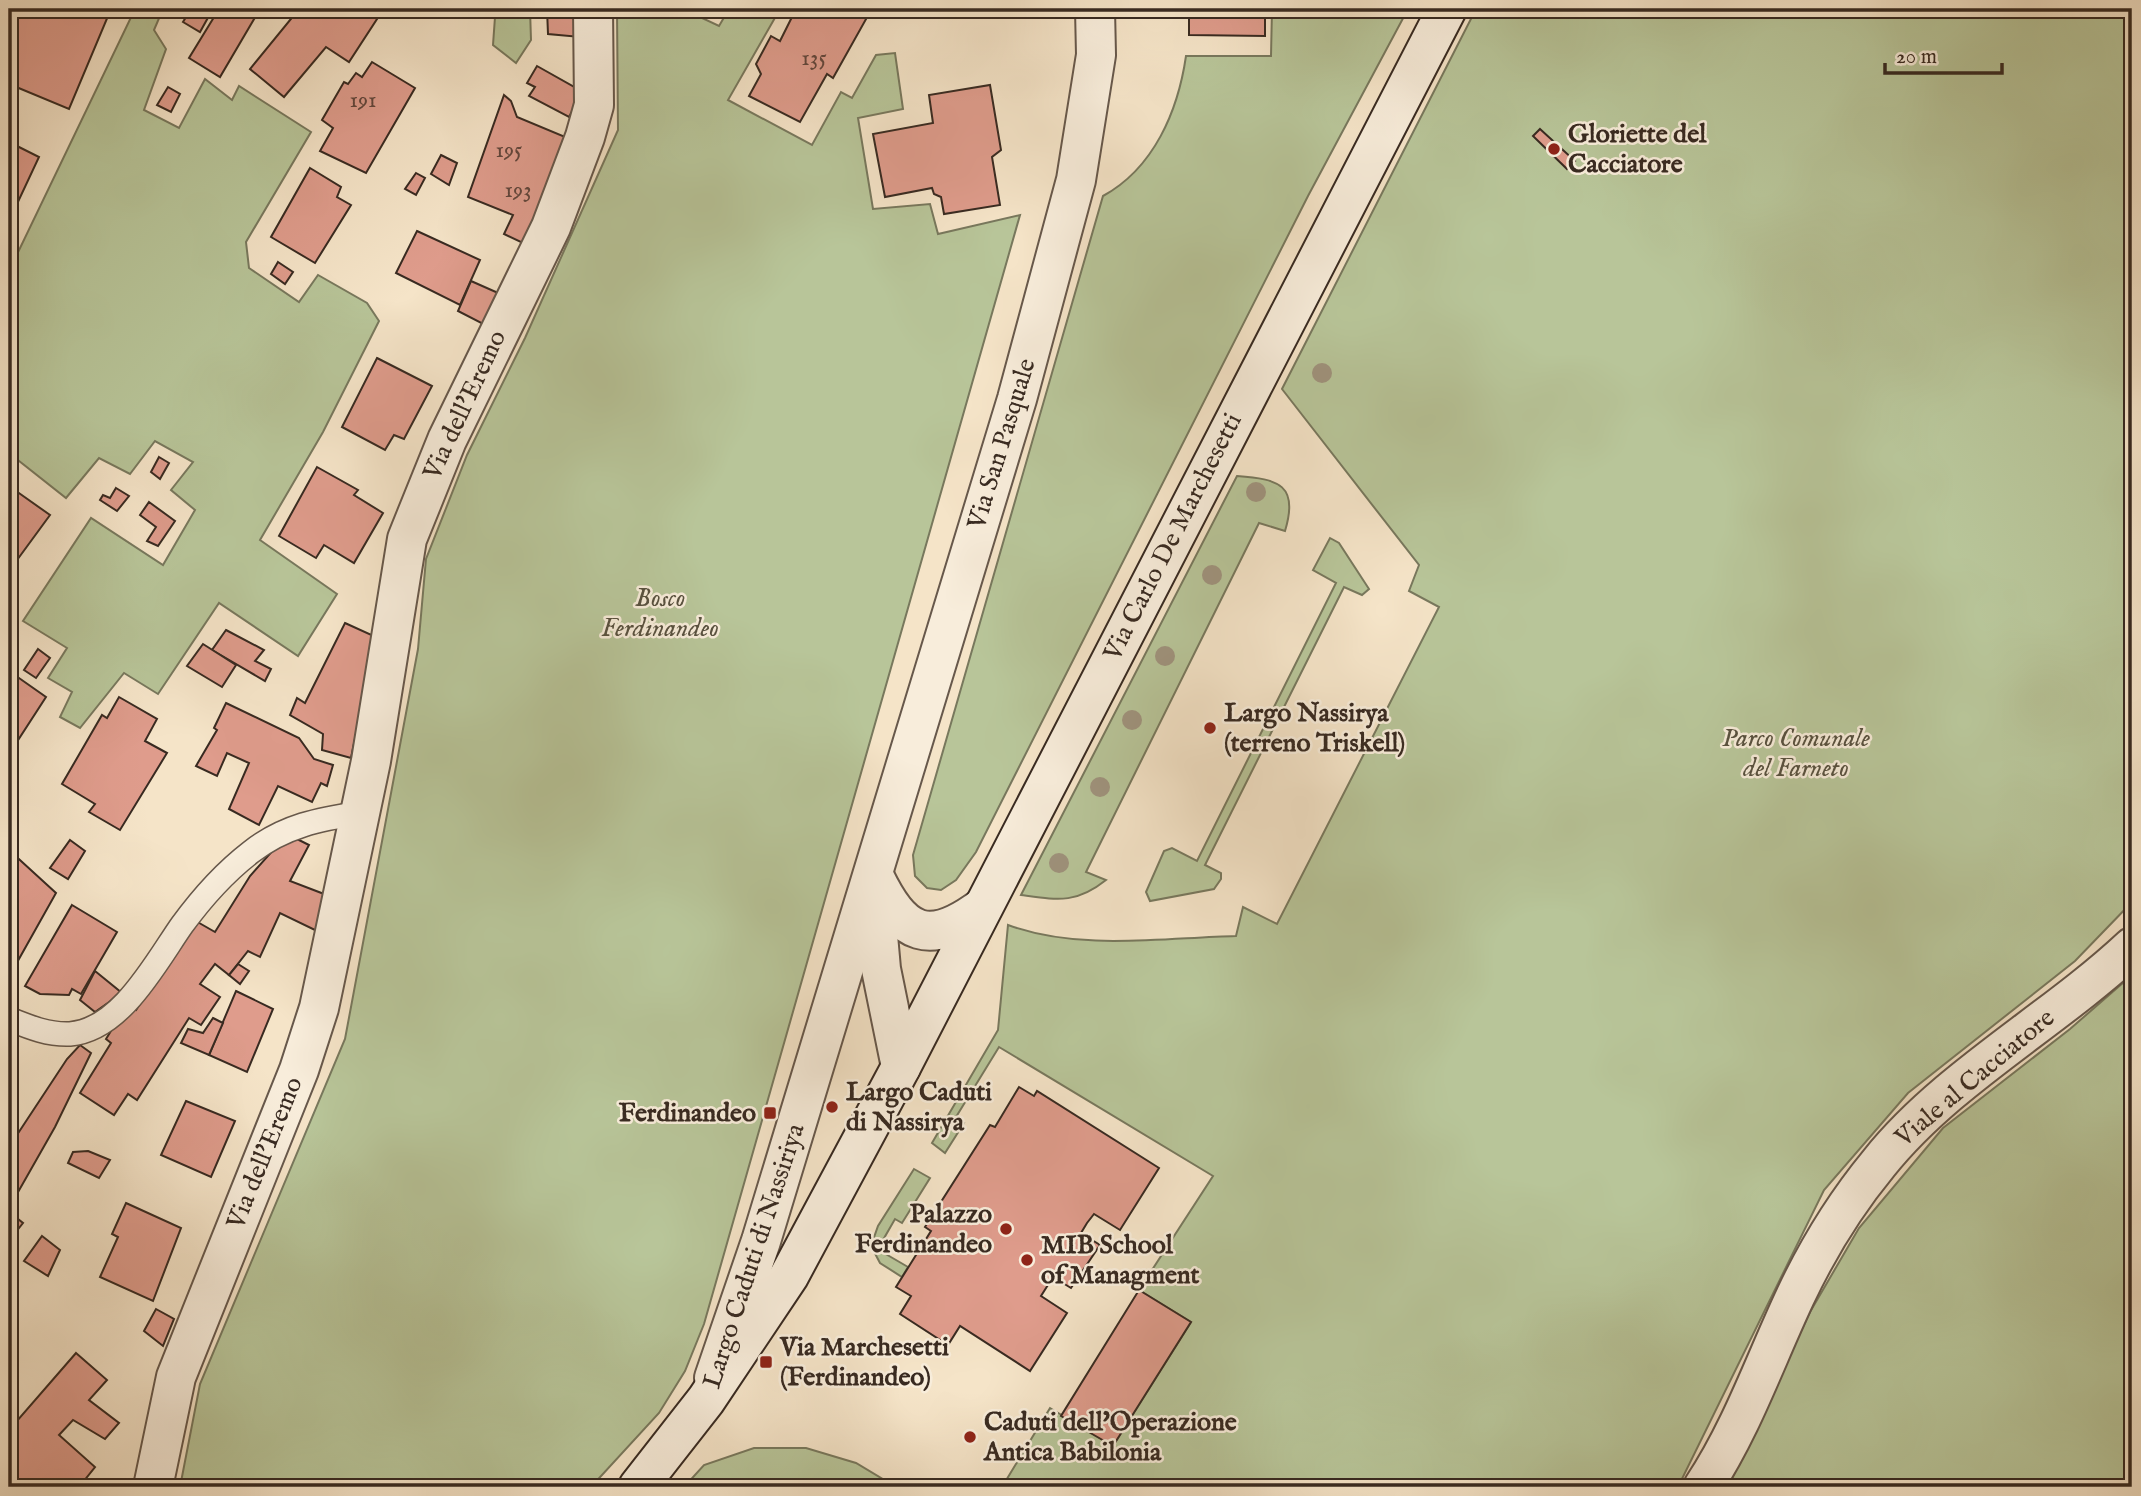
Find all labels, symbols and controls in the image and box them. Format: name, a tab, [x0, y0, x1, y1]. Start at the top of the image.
scale bar	[1885, 32, 2003, 76]
house number: 135	[801, 44, 827, 73]
text: 20 m	[1896, 44, 1937, 71]
house number: 191	[349, 86, 377, 115]
place label: Gloriette del Cacciatore	[1568, 118, 1707, 181]
house number: 195	[496, 136, 522, 165]
marker: Gloriette del Cacciatore	[1546, 141, 1562, 157]
house number: 193	[504, 176, 532, 205]
street label: Via dell'Eremo	[415, 325, 514, 486]
street label: Via San Pasquale	[960, 355, 1044, 534]
street label: Via Carlo De Marchesetti	[1096, 408, 1250, 667]
park label: Bosco Ferdinandeo	[601, 582, 719, 645]
place label: Largo Nassirya (terreno Triskell)	[1224, 697, 1405, 760]
marker: Largo Nassirya (terreno Triskell)	[1202, 720, 1218, 736]
park label: Parco Comunale del Farneto	[1722, 722, 1870, 785]
street label: Viale al Cacciatore	[1888, 1002, 2062, 1155]
street label: Via dell'Eremo	[219, 1072, 311, 1235]
place label: Largo Caduti di Nassirya	[846, 1076, 992, 1139]
place label: Ferdinandeo	[619, 1097, 756, 1130]
marker: Largo Caduti di Nassirya	[824, 1099, 840, 1115]
marker: Ferdinandeo	[762, 1105, 778, 1121]
street label: Largo Caduti di Nassiriya	[696, 1119, 813, 1393]
place label: Palazzo Ferdinandeo	[855, 1198, 992, 1261]
marker: Palazzo Ferdinandeo	[998, 1221, 1014, 1237]
place label: MIB School of Managment	[1041, 1229, 1200, 1292]
marker: MIB School of Managment	[1019, 1252, 1035, 1268]
place label: Via Marchesetti (Ferdinandeo)	[779, 1331, 949, 1394]
marker: Via Marchesetti (Ferdinandeo)	[758, 1354, 774, 1370]
place label: Caduti dell'Operazione Antica Babilonia	[983, 1406, 1237, 1469]
marker: Caduti dell'Operazione Antica Babilonia	[962, 1429, 978, 1445]

